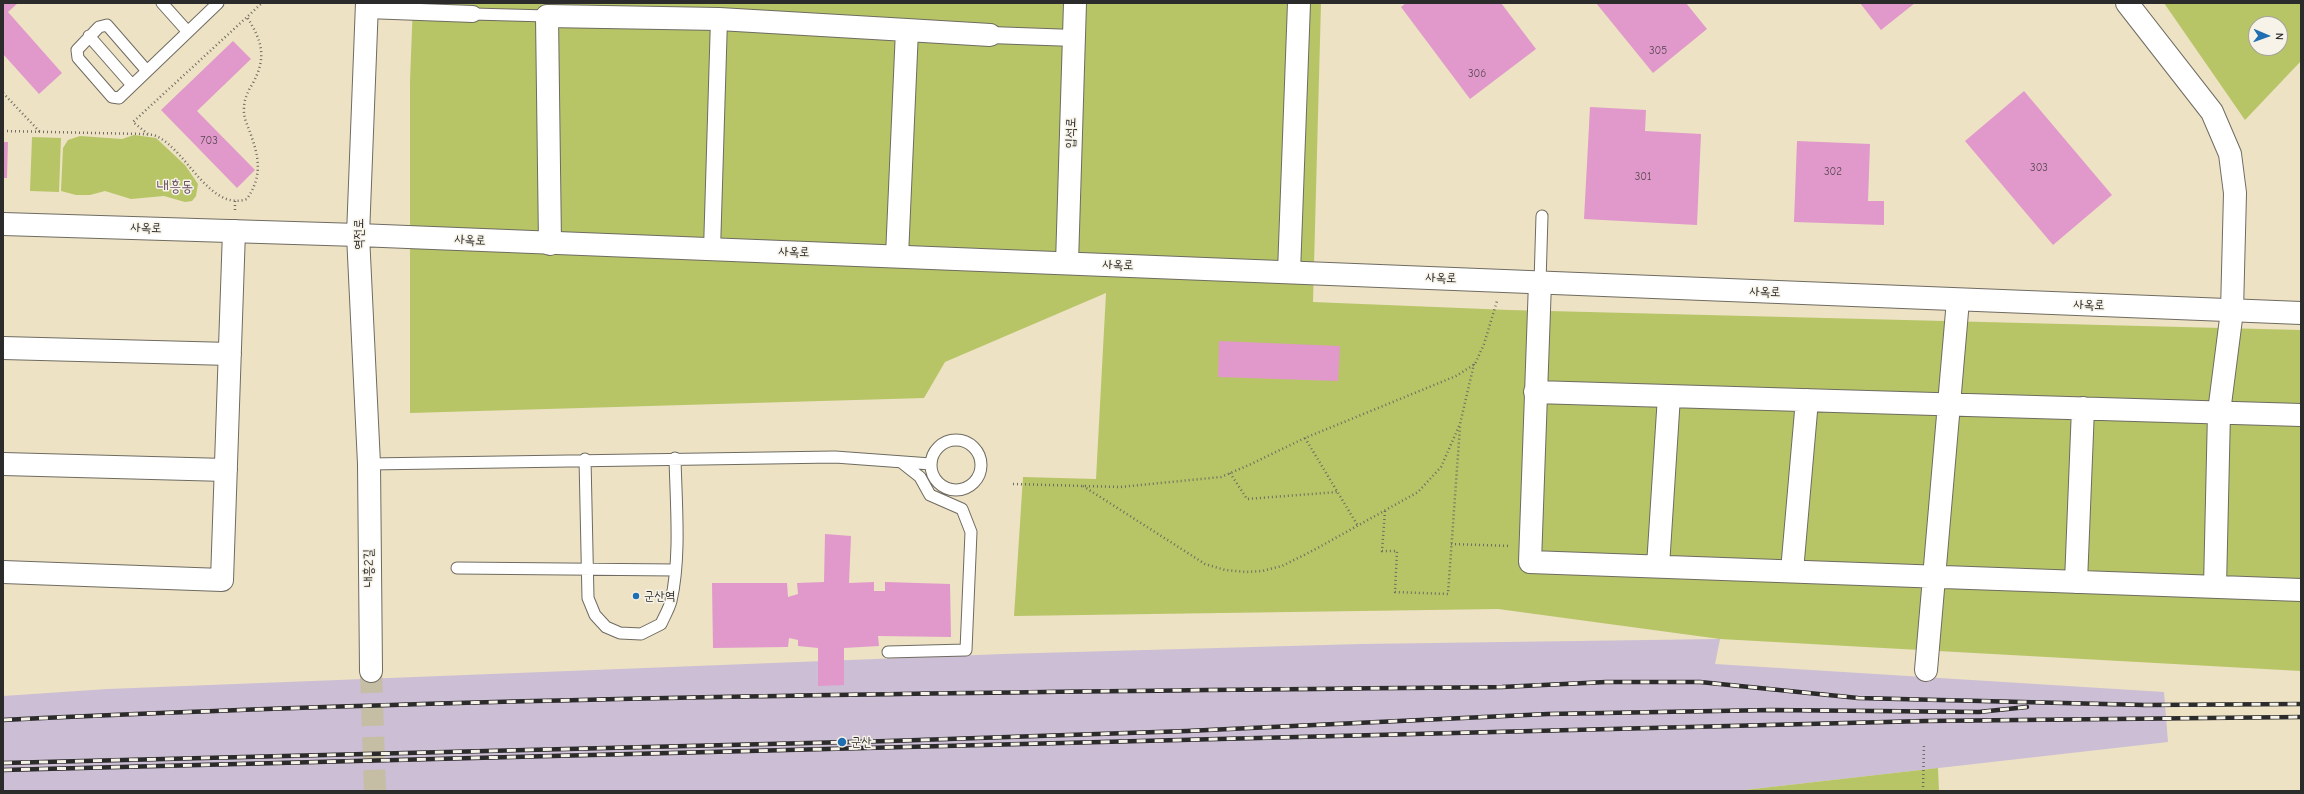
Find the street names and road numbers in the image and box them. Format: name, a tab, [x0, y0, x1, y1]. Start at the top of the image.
street label: 입석로	[1063, 117, 1079, 149]
street label: 역전로	[351, 218, 367, 250]
street label: 사옥로	[130, 220, 162, 236]
street label: 사옥로	[454, 231, 486, 249]
street label: 사옥로	[778, 244, 810, 260]
street label: 사옥로	[1102, 257, 1134, 273]
street label: 사옥로	[1425, 270, 1457, 286]
street label: 사옥로	[1749, 284, 1781, 300]
street label: 사옥로	[2073, 297, 2105, 313]
street label: 내흥2길	[361, 549, 377, 587]

